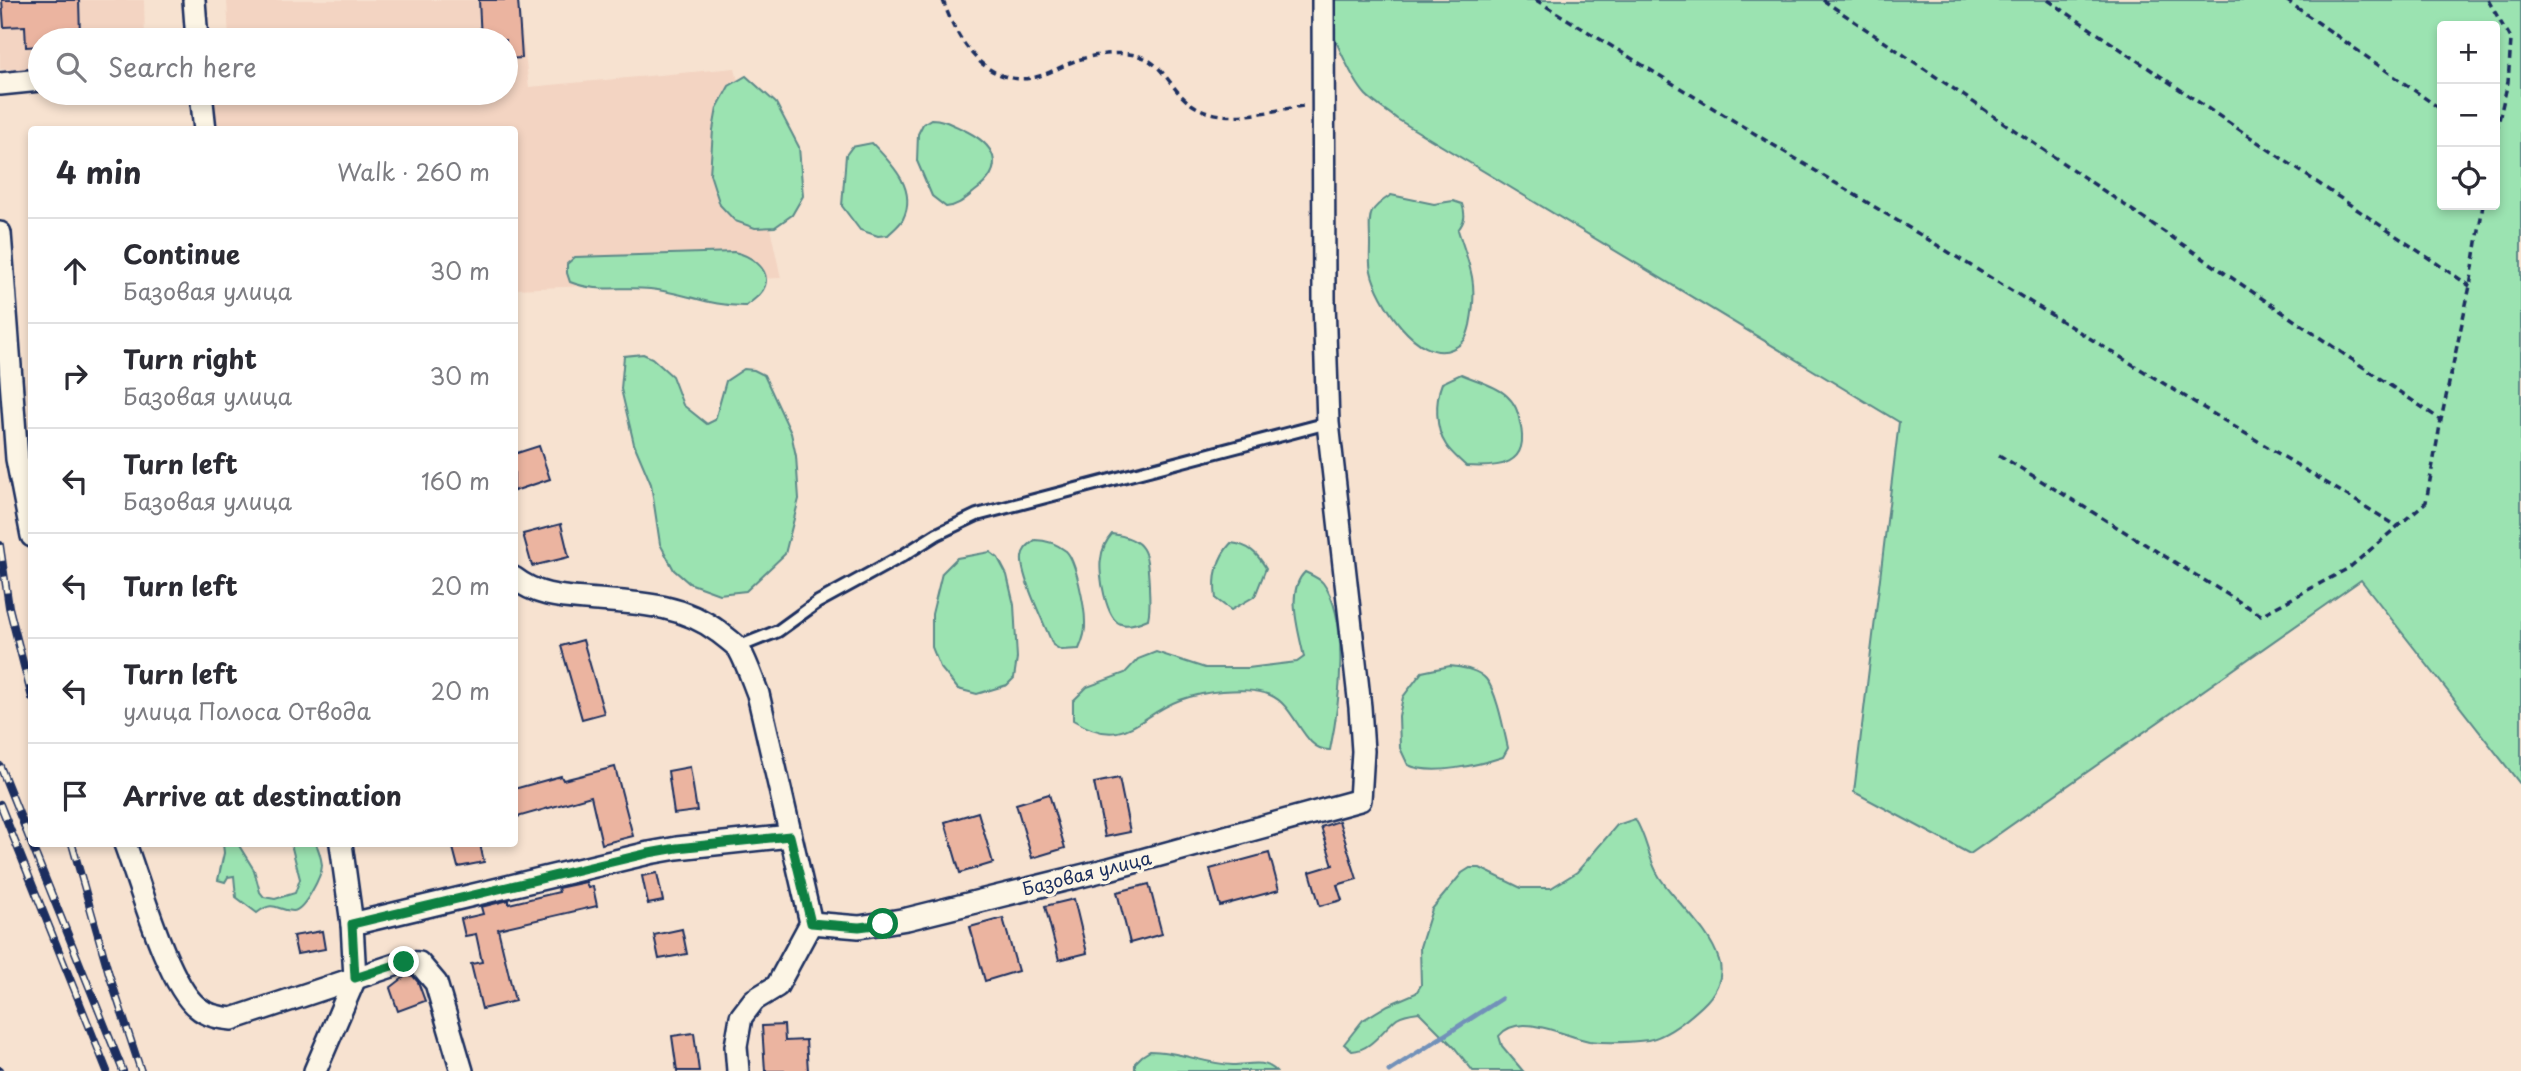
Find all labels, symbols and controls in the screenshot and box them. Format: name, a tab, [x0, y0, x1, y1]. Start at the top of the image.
map controls	[2437, 21, 2500, 210]
button: +	[2437, 21, 2500, 84]
search box	[28, 28, 518, 105]
text: Search here	[108, 47, 257, 86]
icon: search	[52, 48, 90, 86]
button: −	[2437, 84, 2500, 147]
button: locate	[2437, 147, 2500, 210]
text: 4 min	[56, 149, 142, 194]
text: Walk · 260 m	[337, 154, 490, 189]
text: Continue	[123, 234, 240, 273]
icon: ahead	[56, 252, 94, 290]
text: 30 m	[429, 253, 490, 288]
text: Базовая улица	[123, 273, 292, 308]
text: Turn right	[123, 339, 257, 378]
icon: right	[56, 357, 94, 395]
text: 30 m	[429, 358, 490, 393]
text: Базовая улица	[123, 378, 292, 413]
text: Turn left	[123, 444, 238, 483]
icon: left	[56, 462, 94, 500]
text: 160 m	[421, 463, 490, 498]
text: Базовая улица	[123, 483, 292, 518]
text: Turn left	[123, 566, 238, 605]
icon: left	[56, 567, 94, 605]
text: 20 m	[431, 568, 490, 603]
text: Turn left	[123, 654, 238, 693]
icon: left	[56, 672, 94, 710]
text: 20 m	[431, 673, 490, 708]
text: улица Полоса Отвода	[123, 693, 371, 728]
text: Arrive at destination	[123, 776, 402, 815]
icon: arrive	[56, 777, 94, 815]
street label: Базовая улица	[1019, 843, 1155, 902]
route start	[867, 908, 898, 939]
route end	[388, 946, 419, 977]

